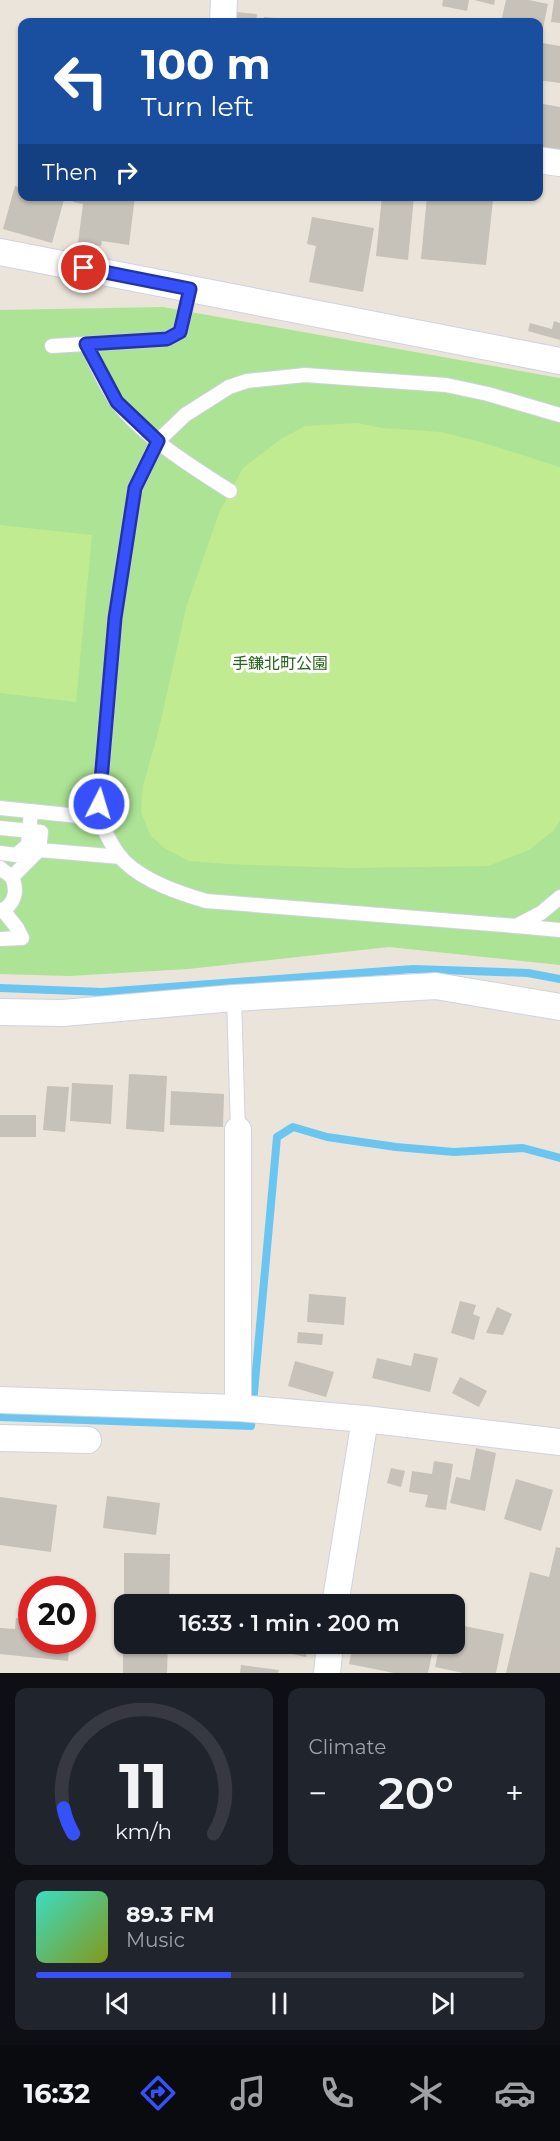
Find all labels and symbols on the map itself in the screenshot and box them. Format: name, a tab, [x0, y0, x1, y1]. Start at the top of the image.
pin	[58, 242, 109, 293]
park label: 手鎌北町公園	[232, 654, 328, 673]
position arrow	[67, 772, 131, 836]
speed limit sign: 20	[18, 1576, 96, 1654]

